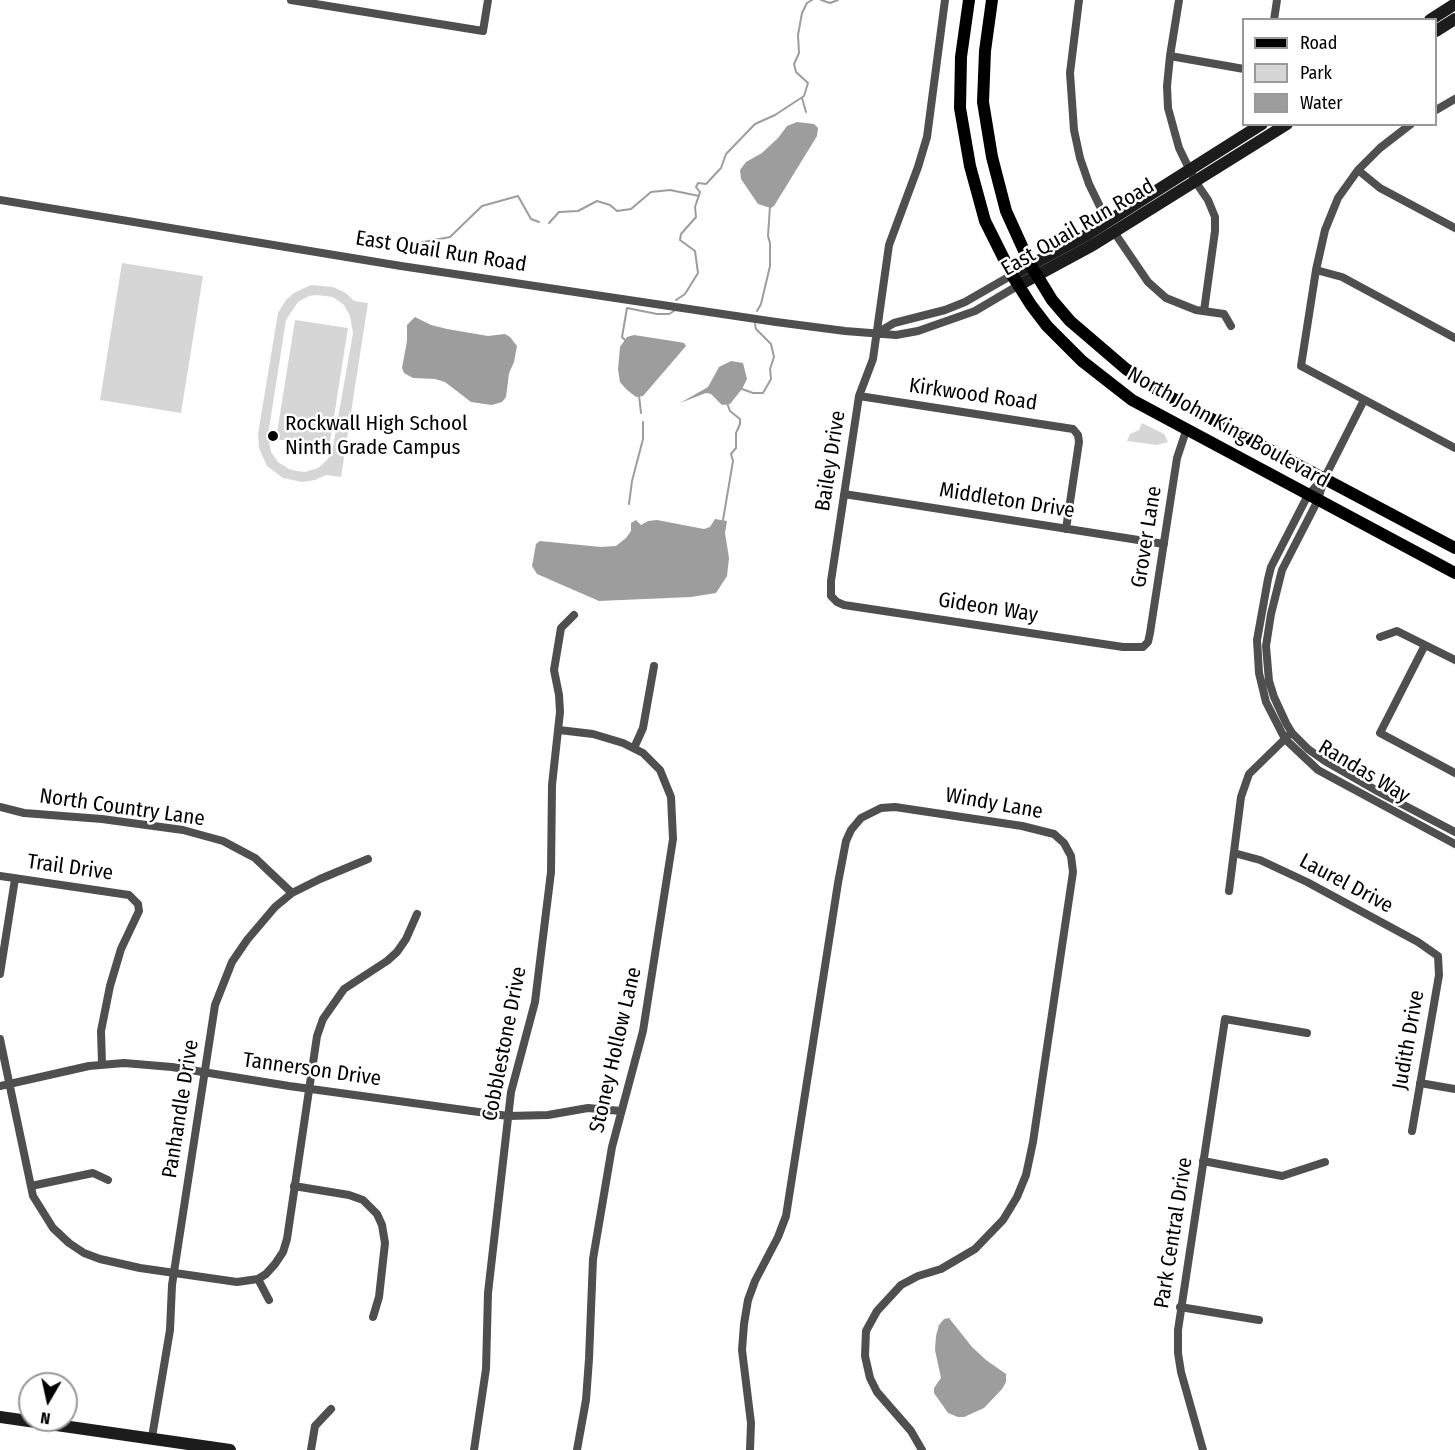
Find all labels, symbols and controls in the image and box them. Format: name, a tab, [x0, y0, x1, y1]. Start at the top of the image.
legend	[1242, 18, 1437, 126]
text: Road	[1300, 32, 1337, 54]
text: Park	[1300, 62, 1332, 84]
text: Water	[1300, 92, 1343, 114]
street label: East Quail Run Road	[997, 174, 1159, 282]
street label: East Quail Run Road	[354, 226, 528, 278]
street label: North John King Boulevard	[1123, 362, 1333, 494]
street label: Kirkwood Road	[907, 374, 1039, 416]
street label: Bailey Drive	[811, 409, 851, 513]
place label: Rockwall High School Ninth Grade Campus	[285, 411, 468, 461]
marker: Rockwall High School Ninth Grade Campus	[266, 429, 280, 443]
street label: Middleton Drive	[938, 478, 1076, 524]
street label: Grover Lane	[1127, 484, 1167, 590]
street label: Gideon Way	[936, 588, 1040, 628]
street label: Randas Way	[1314, 735, 1414, 809]
street label: Windy Lane	[943, 783, 1045, 825]
street label: North Country Lane	[38, 784, 206, 832]
street label: Laurel Drive	[1295, 849, 1397, 919]
street label: Trail Drive	[26, 850, 114, 886]
street label: Cobblestone Drive	[478, 965, 532, 1123]
street label: Stoney Hollow Lane	[585, 965, 647, 1135]
street label: Judith Drive	[1388, 988, 1430, 1092]
street label: Panhandle Drive	[158, 1038, 204, 1180]
street label: Tannerson Drive	[241, 1048, 383, 1092]
street label: Park Central Drive	[1150, 1156, 1198, 1310]
north arrow	[18, 1372, 78, 1432]
text: N	[39, 1408, 52, 1428]

